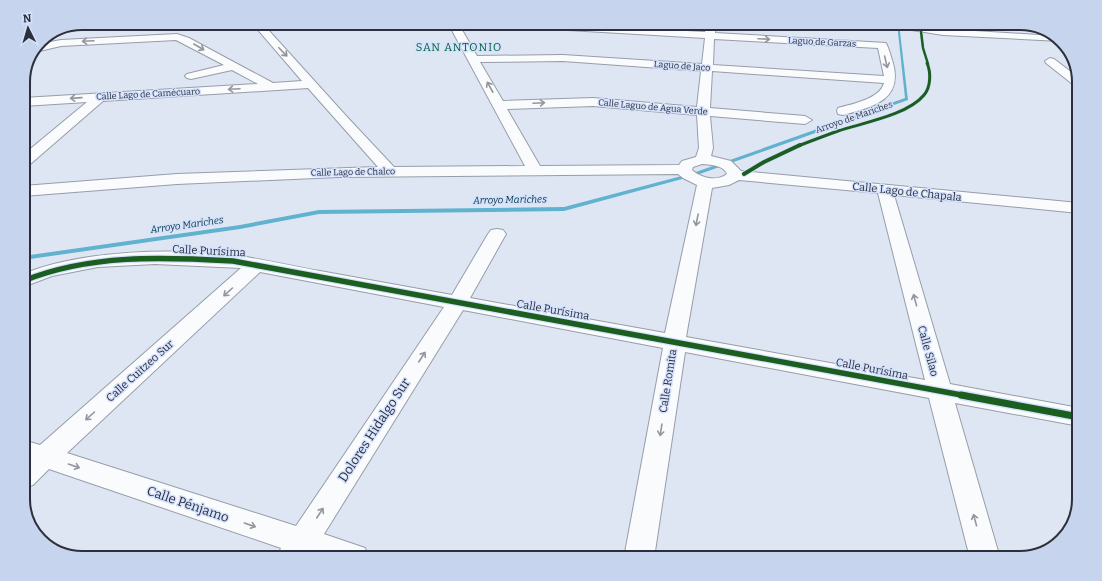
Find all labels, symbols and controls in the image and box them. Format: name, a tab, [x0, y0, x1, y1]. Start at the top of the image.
north arrow	[8, 8, 48, 48]
text: N	[22, 12, 32, 25]
one-way arrow	[757, 35, 770, 43]
street label: Laguo de Garzas	[788, 35, 856, 49]
one-way arrow	[82, 38, 95, 45]
district label: SAN ANTONIO	[416, 41, 502, 54]
one-way arrow	[193, 43, 205, 51]
one-way arrow	[278, 47, 288, 57]
one-way arrow	[883, 56, 890, 69]
street label: Laguo de Jaco	[653, 59, 711, 73]
one-way arrow	[485, 81, 493, 93]
street label: Calle Lago de Camécuaro	[96, 86, 200, 102]
one-way arrow	[228, 86, 241, 93]
one-way arrow	[70, 95, 83, 102]
street label: Calle Laguo de Agua Verde	[598, 97, 708, 117]
street label: Arroyo de Mariches	[814, 99, 894, 135]
one-way arrow	[532, 100, 545, 107]
street label: Calle Lago de Chalco	[311, 166, 395, 178]
street label: Calle Lago de Chapala	[852, 180, 962, 204]
water label: Arroyo Mariches	[472, 193, 547, 207]
one-way arrow	[693, 213, 701, 226]
water label: Arroyo Mariches	[149, 214, 225, 236]
street label: Calle Purísima	[172, 243, 246, 259]
one-way arrow	[222, 287, 233, 296]
one-way arrow	[910, 294, 918, 307]
street label: Calle Purísima	[516, 297, 590, 323]
street label: Calle Silao	[915, 324, 941, 378]
street label: Calle Cuitzeo Sur	[104, 337, 176, 405]
street label: Calle Romita	[657, 348, 679, 414]
one-way arrow	[417, 352, 426, 363]
street label: Calle Purísima	[835, 356, 909, 382]
street label: Dolores Hidalgo Sur	[335, 375, 413, 485]
one-way arrow	[84, 412, 95, 421]
one-way arrow	[656, 424, 664, 437]
one-way arrow	[67, 462, 79, 470]
street label: Calle Pénjamo	[145, 483, 231, 525]
one-way arrow	[316, 508, 325, 519]
one-way arrow	[970, 514, 978, 527]
one-way arrow	[244, 522, 257, 529]

